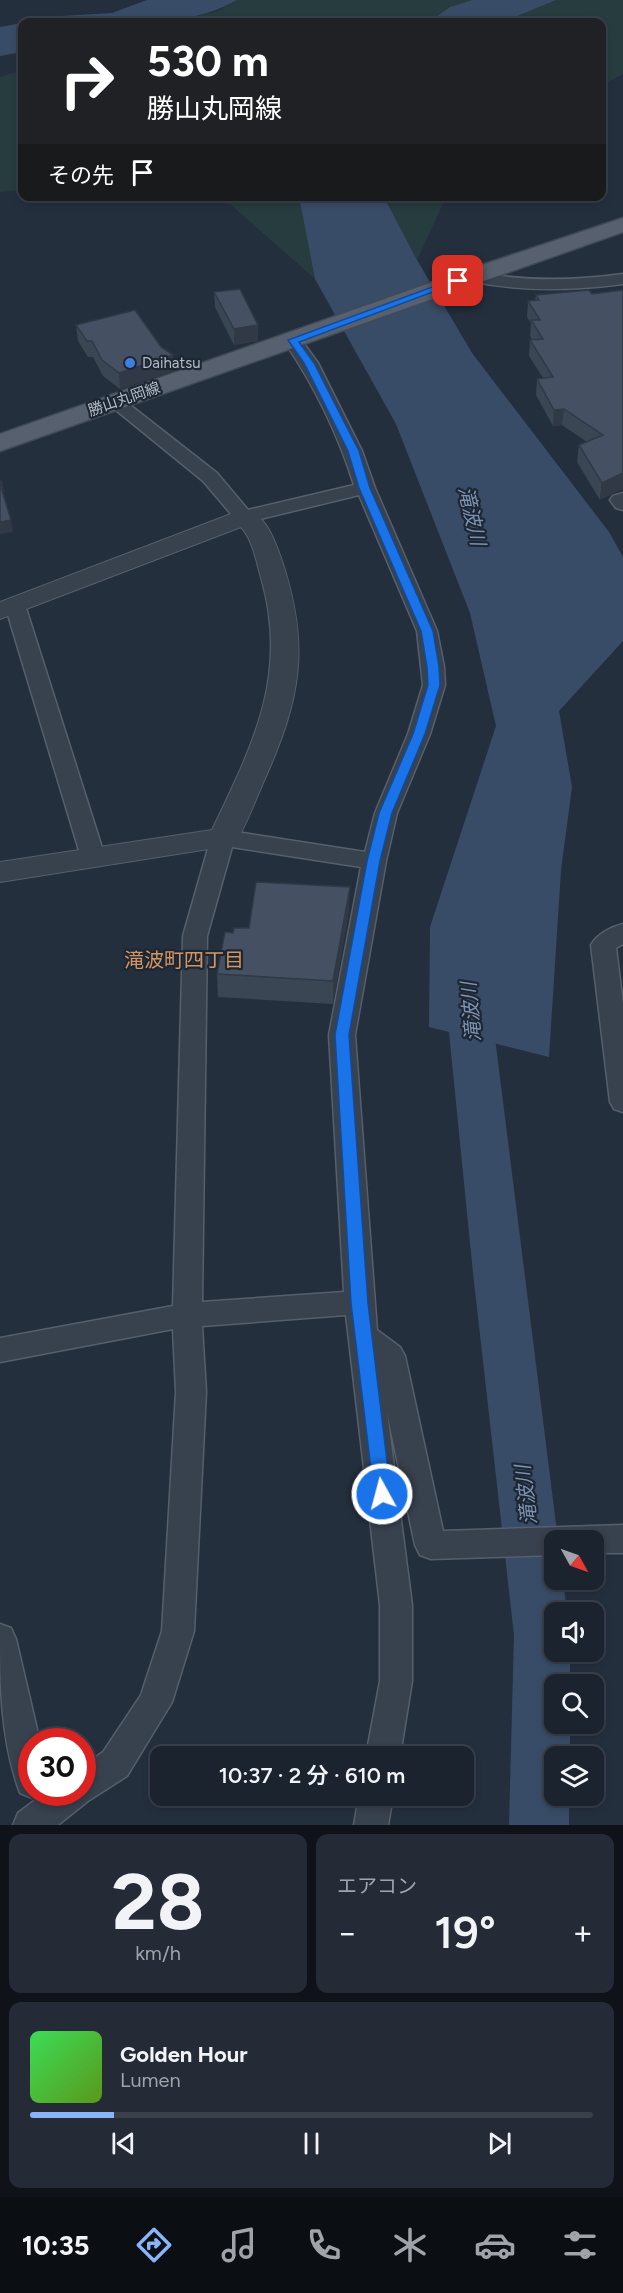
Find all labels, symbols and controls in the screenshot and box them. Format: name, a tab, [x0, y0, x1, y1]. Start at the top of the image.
text: 530 m	[147, 36, 269, 87]
icon: right	[48, 42, 126, 120]
text: 勝山丸岡線	[147, 92, 282, 125]
icon: arrive	[126, 156, 159, 189]
text: その先	[48, 162, 114, 189]
pin	[432, 255, 483, 306]
icon: arrive	[441, 264, 474, 297]
place label: Daihatsu	[142, 354, 201, 372]
marker: Daihatsu	[123, 356, 137, 370]
street label: 勝山丸岡線	[86, 378, 162, 420]
water label: 滝波川	[454, 484, 491, 550]
district label: 滝波町四丁目	[124, 948, 244, 972]
water label: 滝波川	[456, 979, 486, 1043]
position arrow	[350, 1462, 414, 1526]
water label: 滝波川	[510, 1462, 542, 1526]
north arrow	[544, 1530, 604, 1590]
map controls	[544, 1530, 604, 1806]
button: sound	[544, 1602, 604, 1662]
button: search	[544, 1674, 604, 1734]
speed limit sign: 30	[18, 1728, 96, 1806]
button: layers	[544, 1746, 604, 1806]
text: 10:37 · 2 分 · 610 m	[219, 1762, 405, 1789]
text: 28	[112, 1855, 204, 1949]
text: エアコン	[337, 1874, 417, 1898]
text: 19°	[434, 1905, 496, 1959]
text: −	[337, 1913, 358, 1952]
text: +	[572, 1913, 593, 1952]
text: km/h	[135, 1941, 181, 1965]
text: Golden Hour	[120, 2041, 248, 2068]
text: Lumen	[120, 2068, 181, 2092]
icon: previous	[107, 2127, 140, 2160]
icon: pause	[295, 2127, 328, 2160]
icon: next	[483, 2127, 516, 2160]
icon: directions	[133, 2224, 175, 2266]
icon: music	[218, 2224, 260, 2266]
icon: phone	[303, 2224, 345, 2266]
icon: climate	[389, 2224, 431, 2266]
icon: car	[474, 2224, 516, 2266]
icon: filters	[559, 2224, 601, 2266]
text: 10:35	[22, 2229, 89, 2262]

